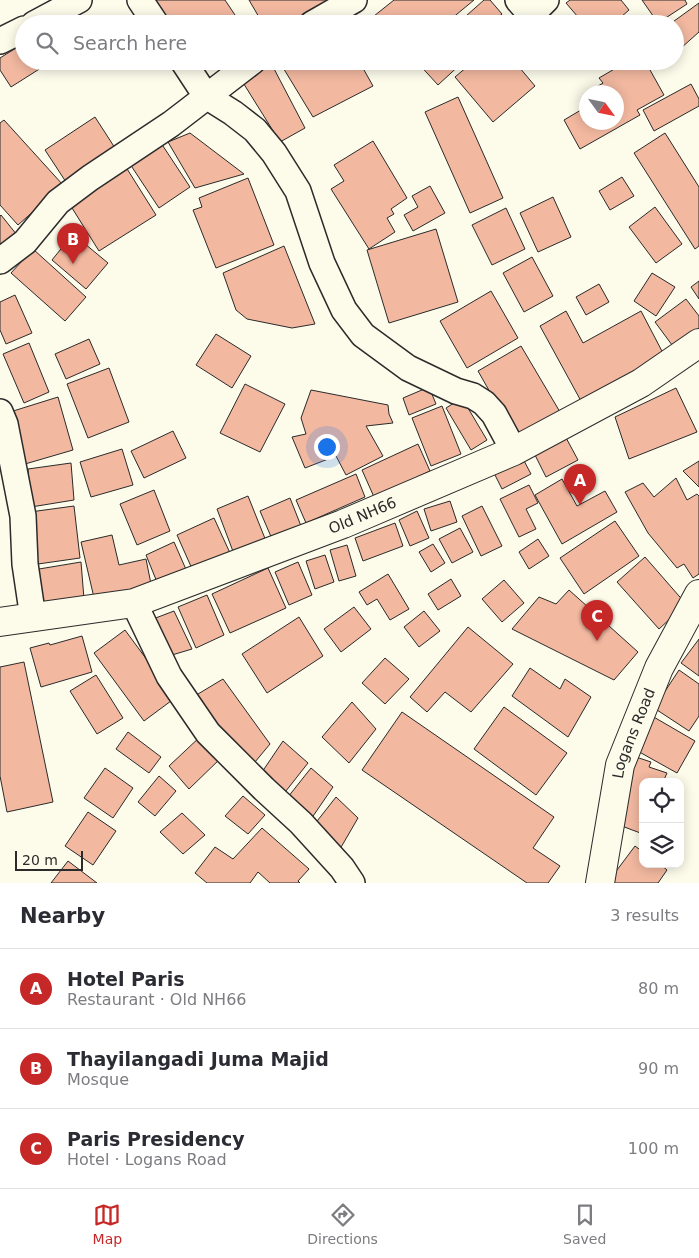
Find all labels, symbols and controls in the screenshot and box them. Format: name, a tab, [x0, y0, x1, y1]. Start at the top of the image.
search box	[15, 15, 684, 70]
icon: search	[33, 29, 61, 57]
text: Search here	[73, 32, 187, 54]
north arrow	[579, 85, 624, 130]
pin: B	[57, 223, 89, 264]
your location	[314, 434, 340, 460]
pin: A	[564, 464, 596, 505]
street label: Old NH66	[326, 493, 399, 538]
pin: C	[581, 600, 613, 641]
street label: Logans Road	[609, 685, 659, 780]
map controls	[639, 778, 684, 868]
button: locate	[639, 778, 684, 823]
button: layers	[639, 823, 684, 868]
scale bar	[15, 848, 82, 871]
text: 20 m	[22, 852, 58, 868]
text: Nearby	[20, 904, 105, 928]
text: 3 results	[610, 906, 679, 925]
text: Hotel Paris	[67, 968, 184, 990]
text: A	[30, 979, 42, 998]
text: 80 m	[638, 979, 679, 998]
text: Restaurant · Old NH66	[67, 990, 247, 1009]
text: Thayilangadi Juma Majid	[67, 1048, 329, 1070]
text: B	[30, 1059, 42, 1078]
text: 90 m	[638, 1059, 679, 1078]
text: Mosque	[67, 1070, 129, 1089]
text: Paris Presidency	[67, 1128, 245, 1150]
text: C	[30, 1139, 42, 1158]
text: 100 m	[628, 1139, 679, 1158]
text: Hotel · Logans Road	[67, 1150, 227, 1169]
tab: Map	[93, 1201, 122, 1247]
tab: Directions	[307, 1201, 378, 1247]
tab: Saved	[563, 1201, 606, 1247]

